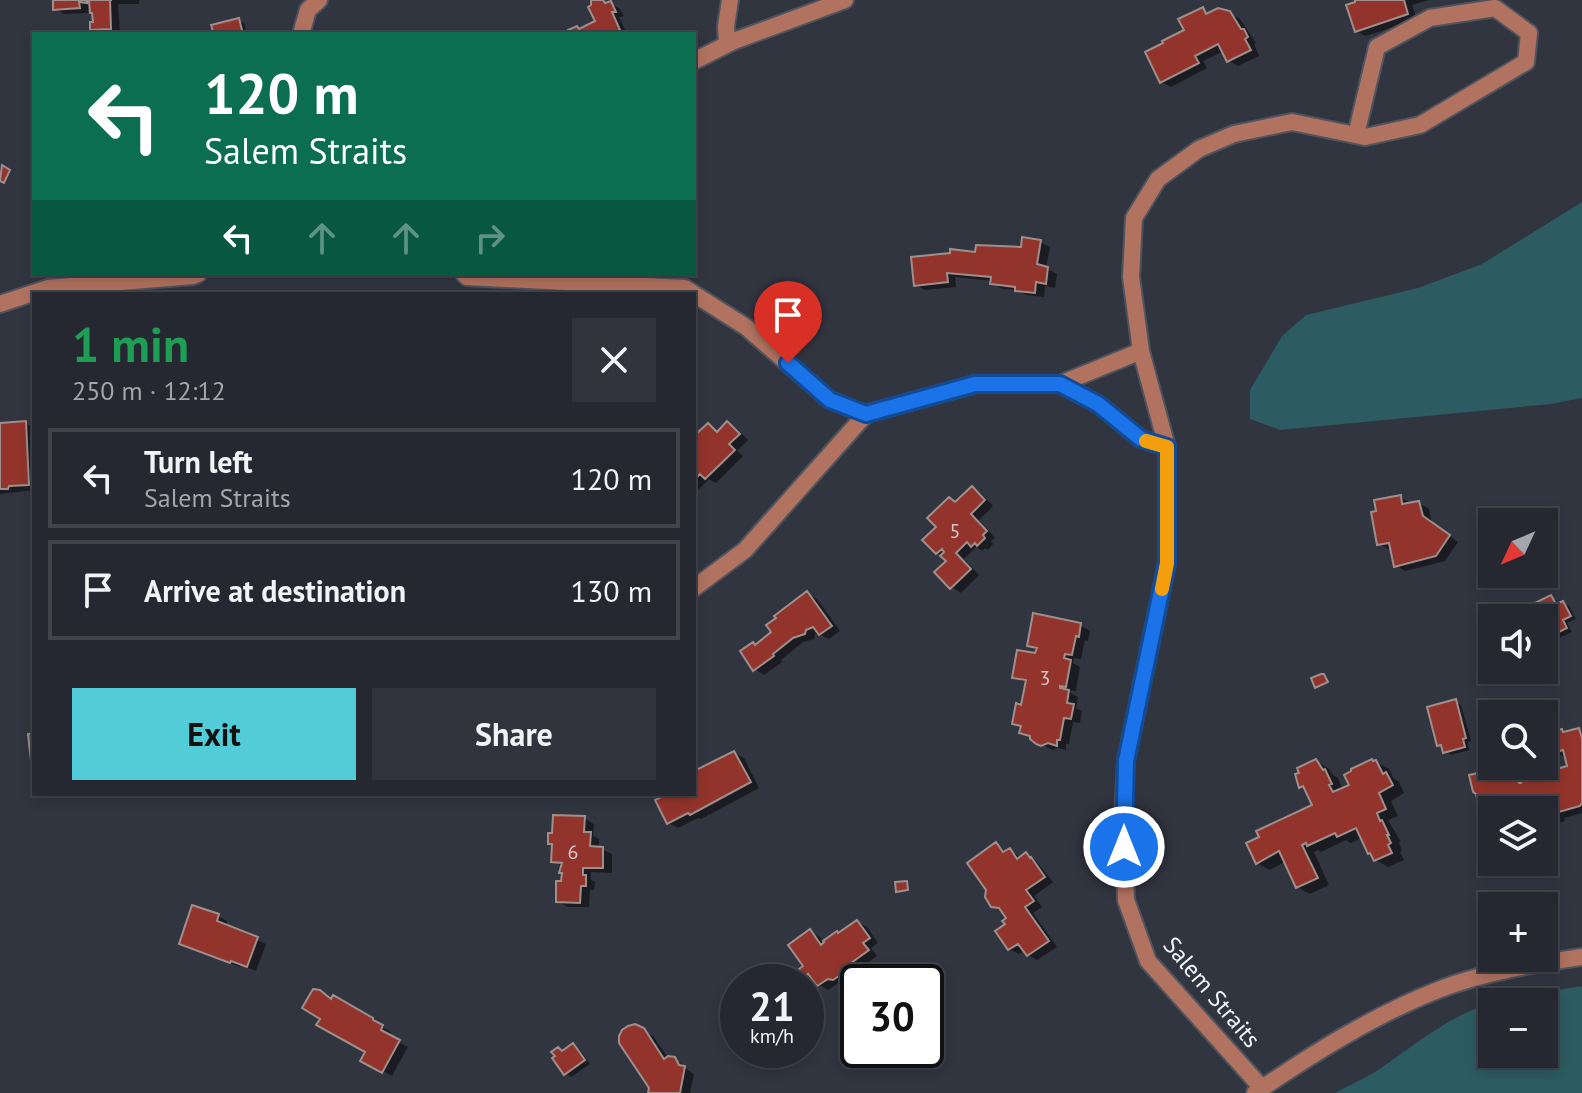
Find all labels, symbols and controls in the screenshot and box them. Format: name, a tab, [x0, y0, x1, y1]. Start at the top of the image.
text: 120 m	[204, 57, 359, 129]
icon: left	[72, 64, 176, 168]
text: Salem Straits	[204, 127, 407, 174]
icon: left	[216, 216, 260, 260]
icon: ahead	[300, 216, 344, 260]
icon: ahead	[384, 216, 428, 260]
icon: right	[468, 216, 512, 260]
pin	[754, 281, 822, 363]
icon: arrive	[766, 293, 810, 337]
text: 1 min	[72, 313, 189, 375]
button: close	[572, 318, 656, 402]
text: 250 m · 12:12	[72, 374, 226, 407]
text: Turn left	[144, 442, 252, 481]
icon: left	[76, 456, 120, 500]
text: 120 m	[571, 459, 652, 498]
text: Salem Straits	[144, 481, 291, 514]
north arrow	[1478, 508, 1558, 588]
map controls	[1478, 508, 1558, 1068]
house number: 5	[950, 518, 960, 544]
icon: arrive	[76, 568, 120, 612]
text: Arrive at destination	[144, 571, 406, 610]
text: 130 m	[571, 571, 652, 610]
button: sound	[1478, 604, 1558, 684]
house number: 3	[1040, 665, 1050, 691]
button: Exit	[72, 688, 356, 780]
button: Share	[372, 688, 656, 780]
button: search	[1478, 700, 1558, 780]
button: layers	[1478, 796, 1558, 876]
position arrow	[1082, 805, 1166, 889]
house number: 6	[568, 839, 578, 865]
button: +	[1478, 892, 1558, 972]
street label: Salem Straits	[1157, 930, 1267, 1054]
speed limit sign: 30	[840, 964, 944, 1068]
text: 21	[749, 980, 795, 1032]
button: −	[1478, 988, 1558, 1068]
text: km/h	[750, 1023, 794, 1049]

